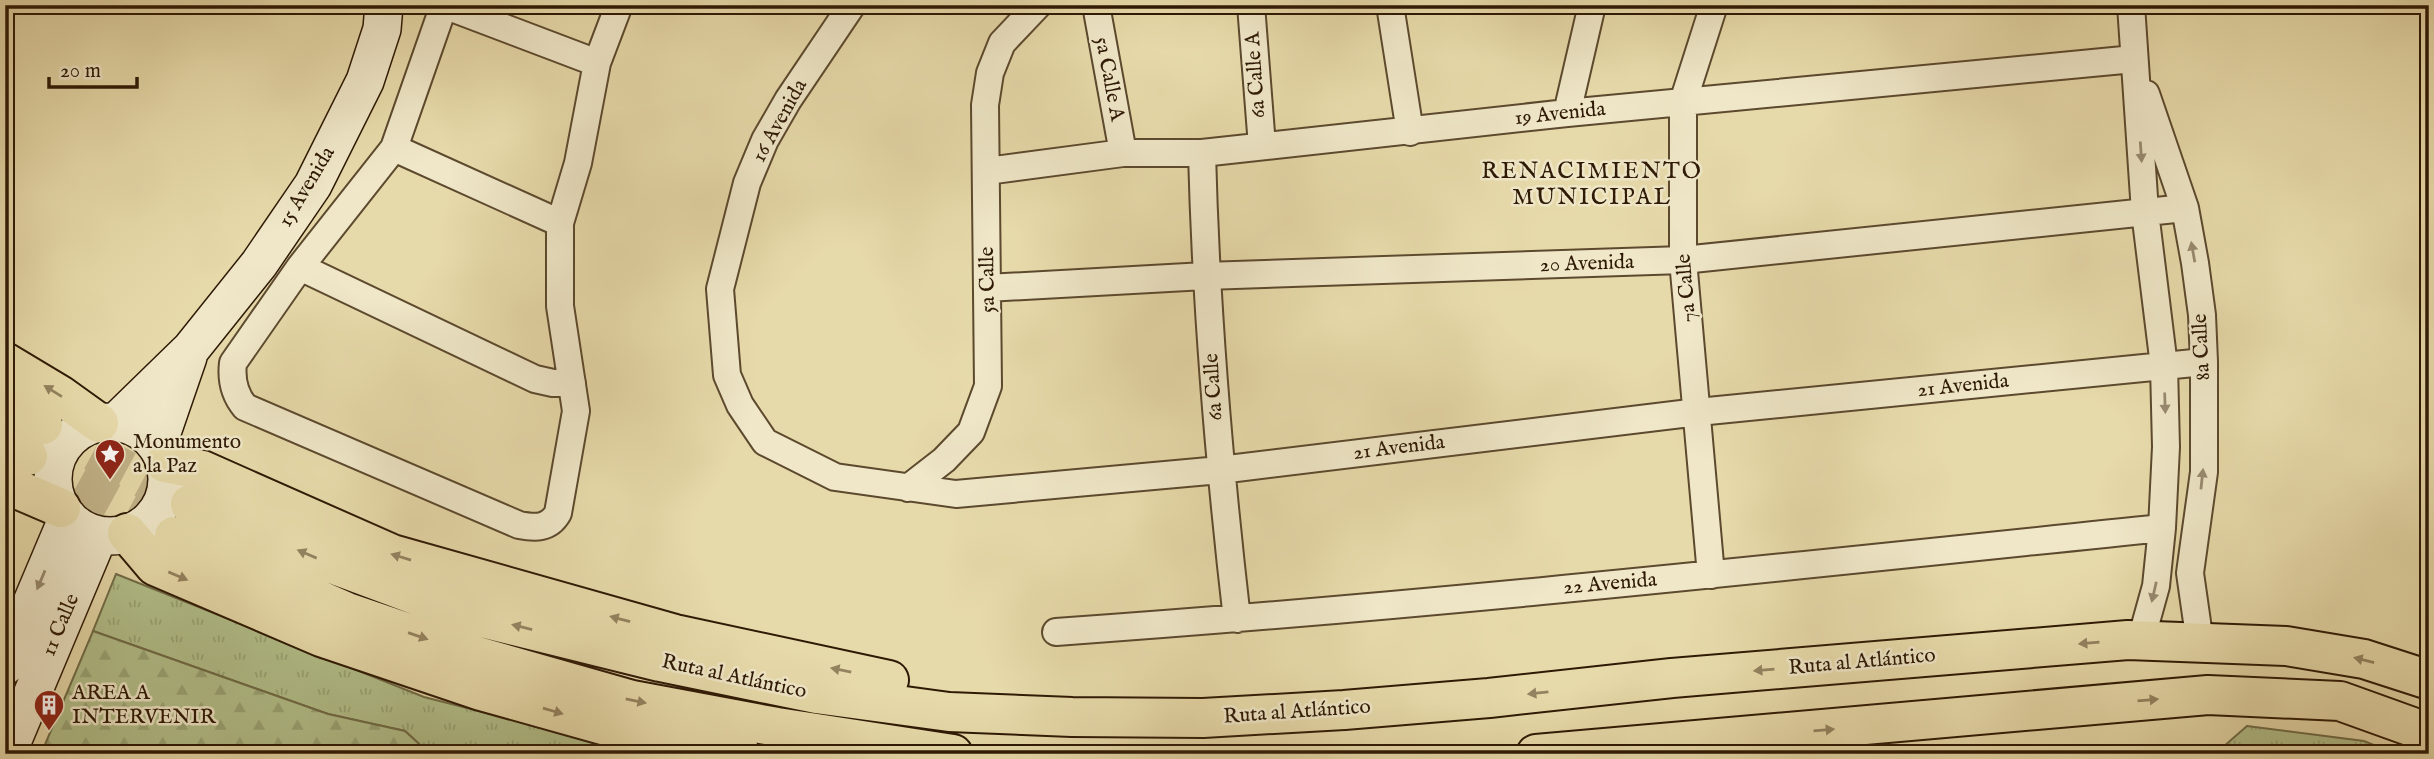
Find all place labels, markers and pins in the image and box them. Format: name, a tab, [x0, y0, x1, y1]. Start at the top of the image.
place label: Monumento a la Paz	[133, 429, 241, 480]
place icon: Monumento a la Paz	[93, 437, 127, 481]
place label: AREA A INTERVENIR	[71, 680, 217, 731]
building icon: AREA A INTERVENIR	[32, 688, 66, 732]

